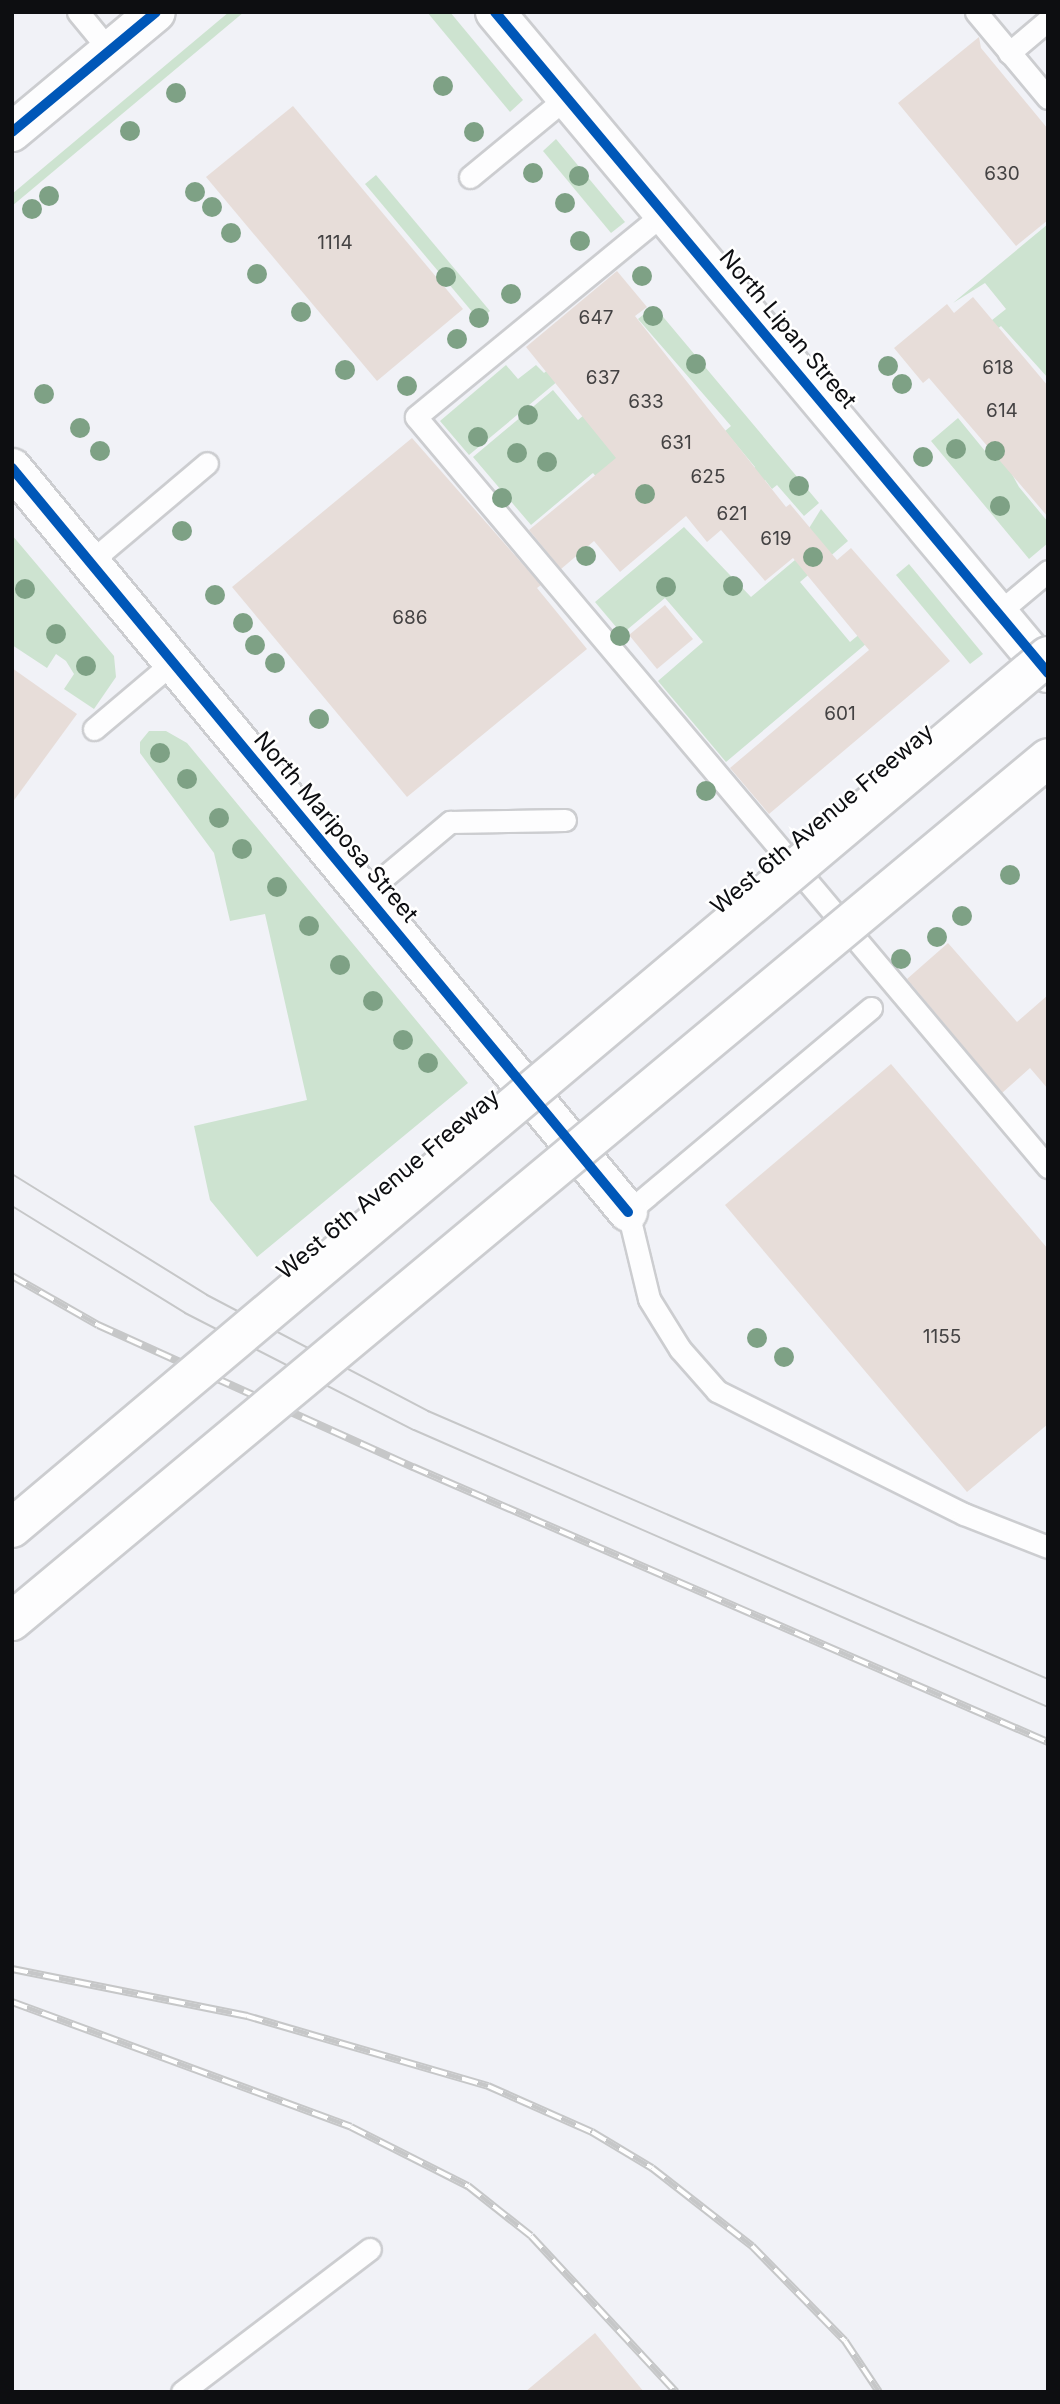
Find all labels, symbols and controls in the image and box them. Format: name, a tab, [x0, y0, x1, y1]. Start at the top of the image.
house number: 630	[984, 163, 1020, 185]
house number: 1114	[317, 232, 353, 254]
street label: North Lipan Street	[714, 244, 862, 414]
house number: 647	[579, 307, 613, 329]
house number: 618	[982, 357, 1014, 379]
house number: 637	[586, 367, 620, 389]
house number: 633	[628, 391, 664, 413]
house number: 614	[986, 400, 1018, 422]
house number: 631	[660, 432, 692, 454]
house number: 625	[691, 466, 725, 488]
house number: 621	[716, 503, 748, 525]
house number: 619	[760, 528, 792, 550]
house number: 686	[392, 607, 428, 629]
house number: 601	[824, 703, 856, 725]
street label: West 6th Avenue Freeway	[705, 718, 939, 920]
street label: North Mariposa Street	[248, 726, 424, 928]
street label: West 6th Avenue Freeway	[271, 1083, 505, 1285]
house number: 1155	[923, 1326, 961, 1348]

